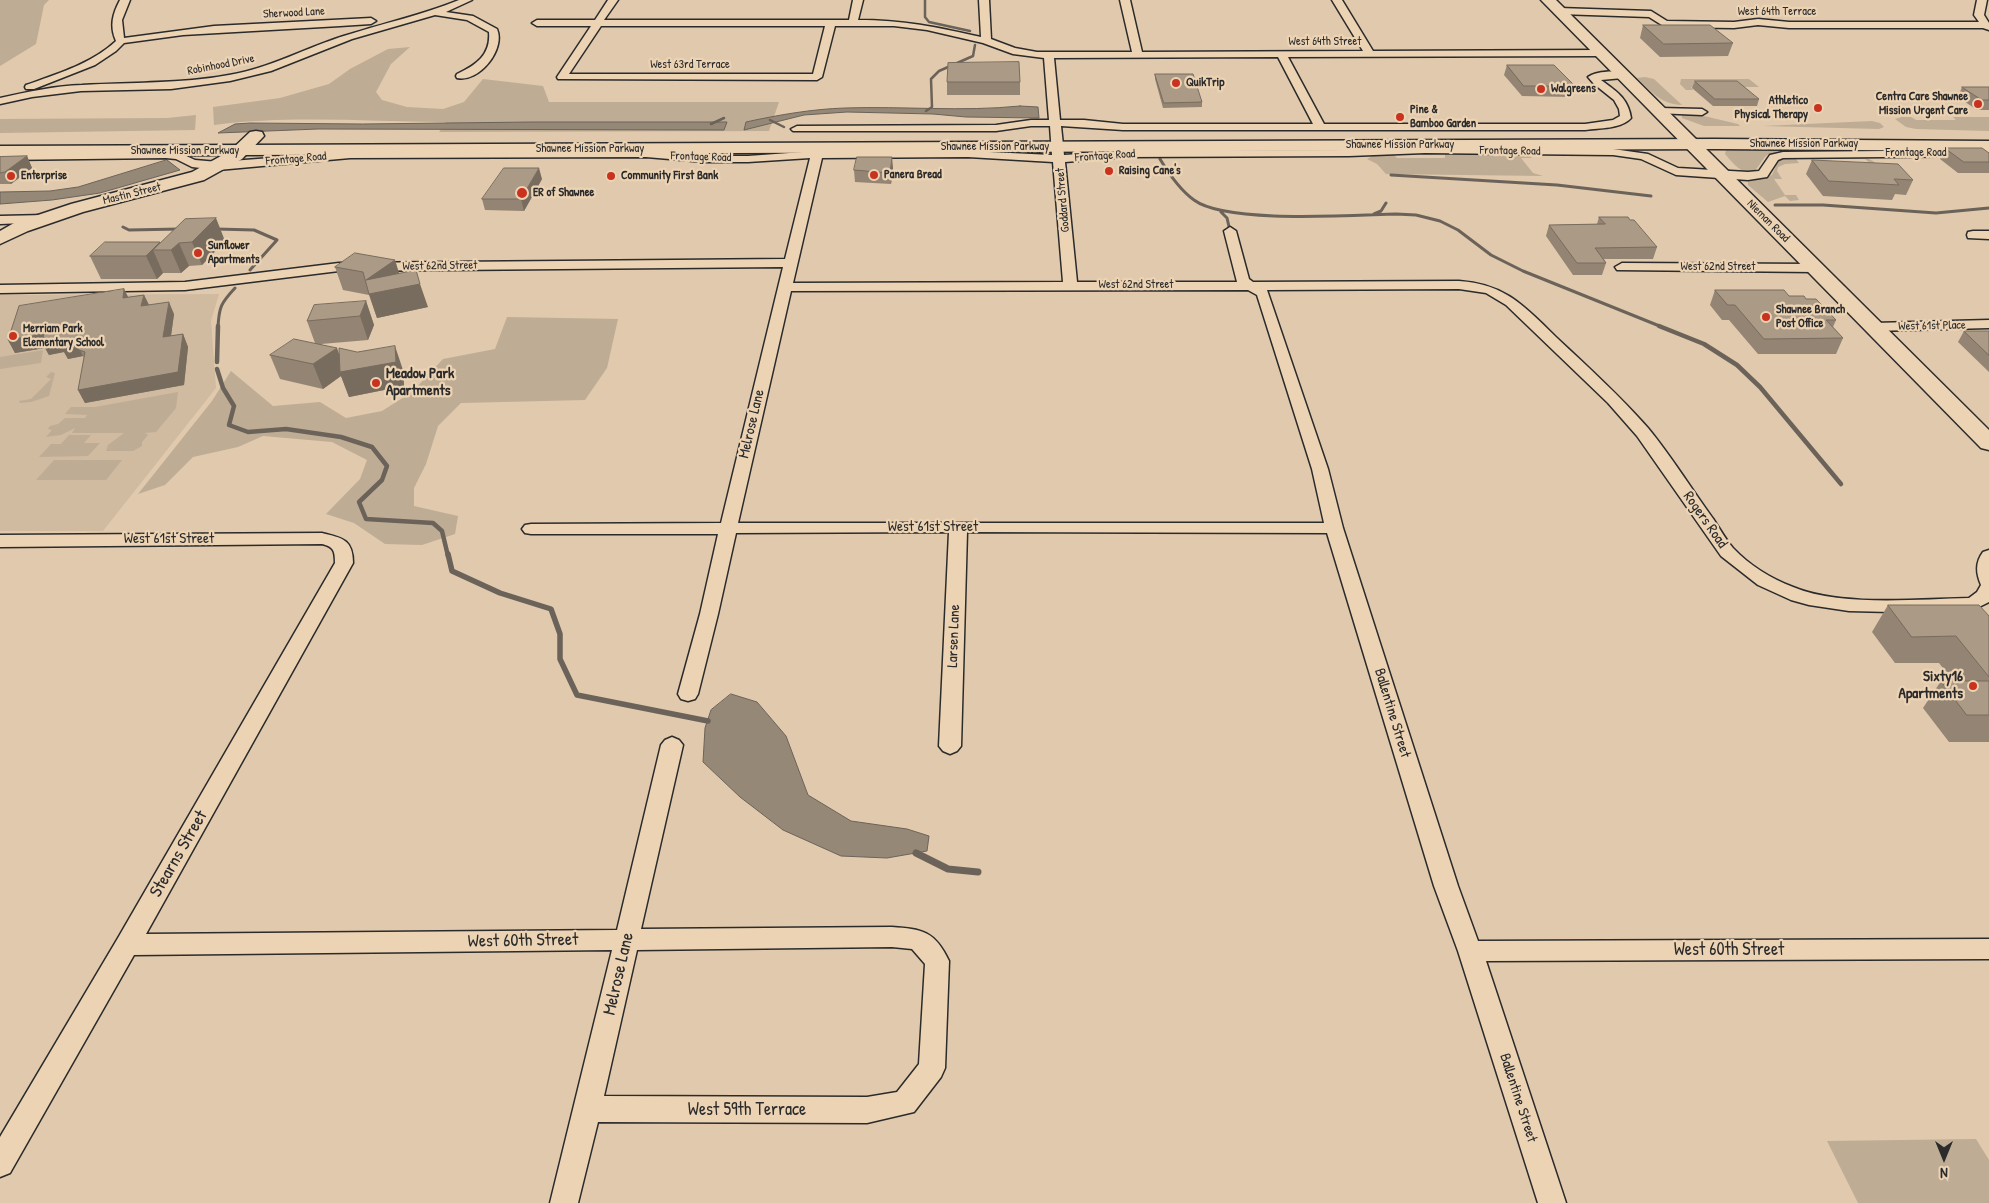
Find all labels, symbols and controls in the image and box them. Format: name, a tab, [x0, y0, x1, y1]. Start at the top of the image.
street label: Sherwood Lane	[263, 4, 325, 22]
street label: West 64th Terrace	[1738, 5, 1816, 19]
street label: West 64th Street	[1289, 35, 1361, 49]
street label: Robinhood Drive	[186, 51, 256, 79]
street label: West 63rd Terrace	[650, 58, 730, 72]
place label: QuikTrip	[1186, 76, 1224, 90]
marker: QuikTrip	[1170, 77, 1182, 89]
place label: Walgreens	[1551, 82, 1596, 96]
marker: Walgreens	[1535, 83, 1547, 95]
place label: Centra Care Shawnee Mission Urgent Care	[1876, 90, 1968, 118]
place label: Athletico Physical Therapy	[1735, 94, 1808, 122]
marker: Centra Care Shawnee Mission Urgent Care	[1972, 98, 1984, 110]
marker: Athletico Physical Therapy	[1812, 102, 1824, 114]
place label: Pine & Bamboo Garden	[1410, 103, 1476, 131]
marker: Pine & Bamboo Garden	[1394, 111, 1406, 123]
street label: Shawnee Mission Parkway	[1750, 137, 1858, 151]
street label: Shawnee Mission Parkway	[1346, 138, 1454, 152]
street label: Shawnee Mission Parkway	[941, 140, 1049, 154]
street label: Shawnee Mission Parkway	[536, 142, 644, 156]
street label: Frontage Road	[1480, 143, 1540, 159]
street label: Shawnee Mission Parkway	[131, 144, 239, 158]
street label: Frontage Road	[1886, 146, 1946, 160]
street label: Frontage Road	[1074, 147, 1136, 165]
street label: Frontage Road	[265, 149, 327, 169]
street label: Frontage Road	[670, 149, 732, 165]
place label: Raising Cane's	[1119, 164, 1181, 178]
marker: Raising Cane's	[1103, 165, 1115, 177]
street label: Goddard Street	[1053, 167, 1073, 233]
place label: Panera Bread	[884, 168, 942, 182]
place label: Enterprise	[21, 169, 67, 183]
place label: Community First Bank	[621, 169, 718, 183]
marker: Panera Bread	[868, 169, 880, 181]
marker: Enterprise	[5, 170, 17, 182]
marker: Community First Bank	[605, 170, 617, 182]
street label: Mastin Street	[101, 180, 163, 208]
marker: ER of Shawnee	[515, 186, 529, 200]
place label: ER of Shawnee	[533, 186, 594, 200]
street label: Nieman Road	[1744, 197, 1792, 245]
place label: Sunflower Apartments	[208, 239, 260, 267]
marker: Sunflower Apartments	[192, 247, 204, 259]
street label: West 62nd Street	[402, 258, 478, 274]
street label: West 62nd Street	[1681, 260, 1755, 274]
street label: West 62nd Street	[1099, 278, 1173, 292]
place label: Shawnee Branch Post Office	[1776, 303, 1845, 331]
marker: Shawnee Branch Post Office	[1760, 311, 1772, 323]
street label: West 61st Place	[1898, 318, 1966, 334]
place label: Merriam Park Elementary School	[23, 322, 104, 350]
marker: Merriam Park Elementary School	[7, 330, 19, 342]
place label: Meadow Park Apartments	[386, 365, 454, 400]
marker: Meadow Park Apartments	[370, 377, 382, 389]
street label: Melrose Lane	[735, 388, 769, 460]
street label: Rogers Road	[1679, 488, 1731, 552]
street label: West 61st Street	[888, 518, 978, 536]
street label: West 61st Street	[124, 530, 214, 548]
street label: Larsen Lane	[944, 604, 964, 668]
street label: Ballentine Street	[1370, 666, 1414, 760]
place label: Sixty16 Apartments	[1899, 668, 1963, 703]
marker: Sixty16 Apartments	[1967, 680, 1979, 692]
street label: Stearns Street	[145, 807, 213, 901]
street label: West 60th Street	[468, 929, 578, 953]
street label: Melrose Lane	[599, 931, 639, 1017]
street label: West 60th Street	[1674, 939, 1784, 961]
street label: Ballentine Street	[1495, 1051, 1541, 1145]
street label: West 59th Terrace	[688, 1099, 806, 1121]
north arrow	[1919, 1133, 1969, 1183]
text: N	[1940, 1164, 1948, 1183]

